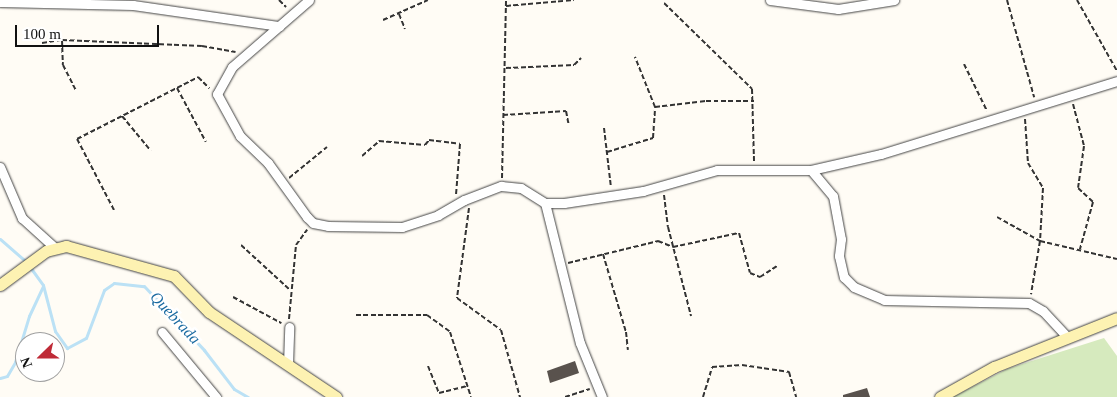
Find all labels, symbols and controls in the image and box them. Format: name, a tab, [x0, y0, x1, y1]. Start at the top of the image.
scale bar	[18, 15, 161, 47]
text: 100 m	[23, 26, 61, 42]
water label: Quebrada	[146, 288, 204, 348]
north arrow	[15, 332, 65, 382]
text: N	[18, 355, 35, 370]

